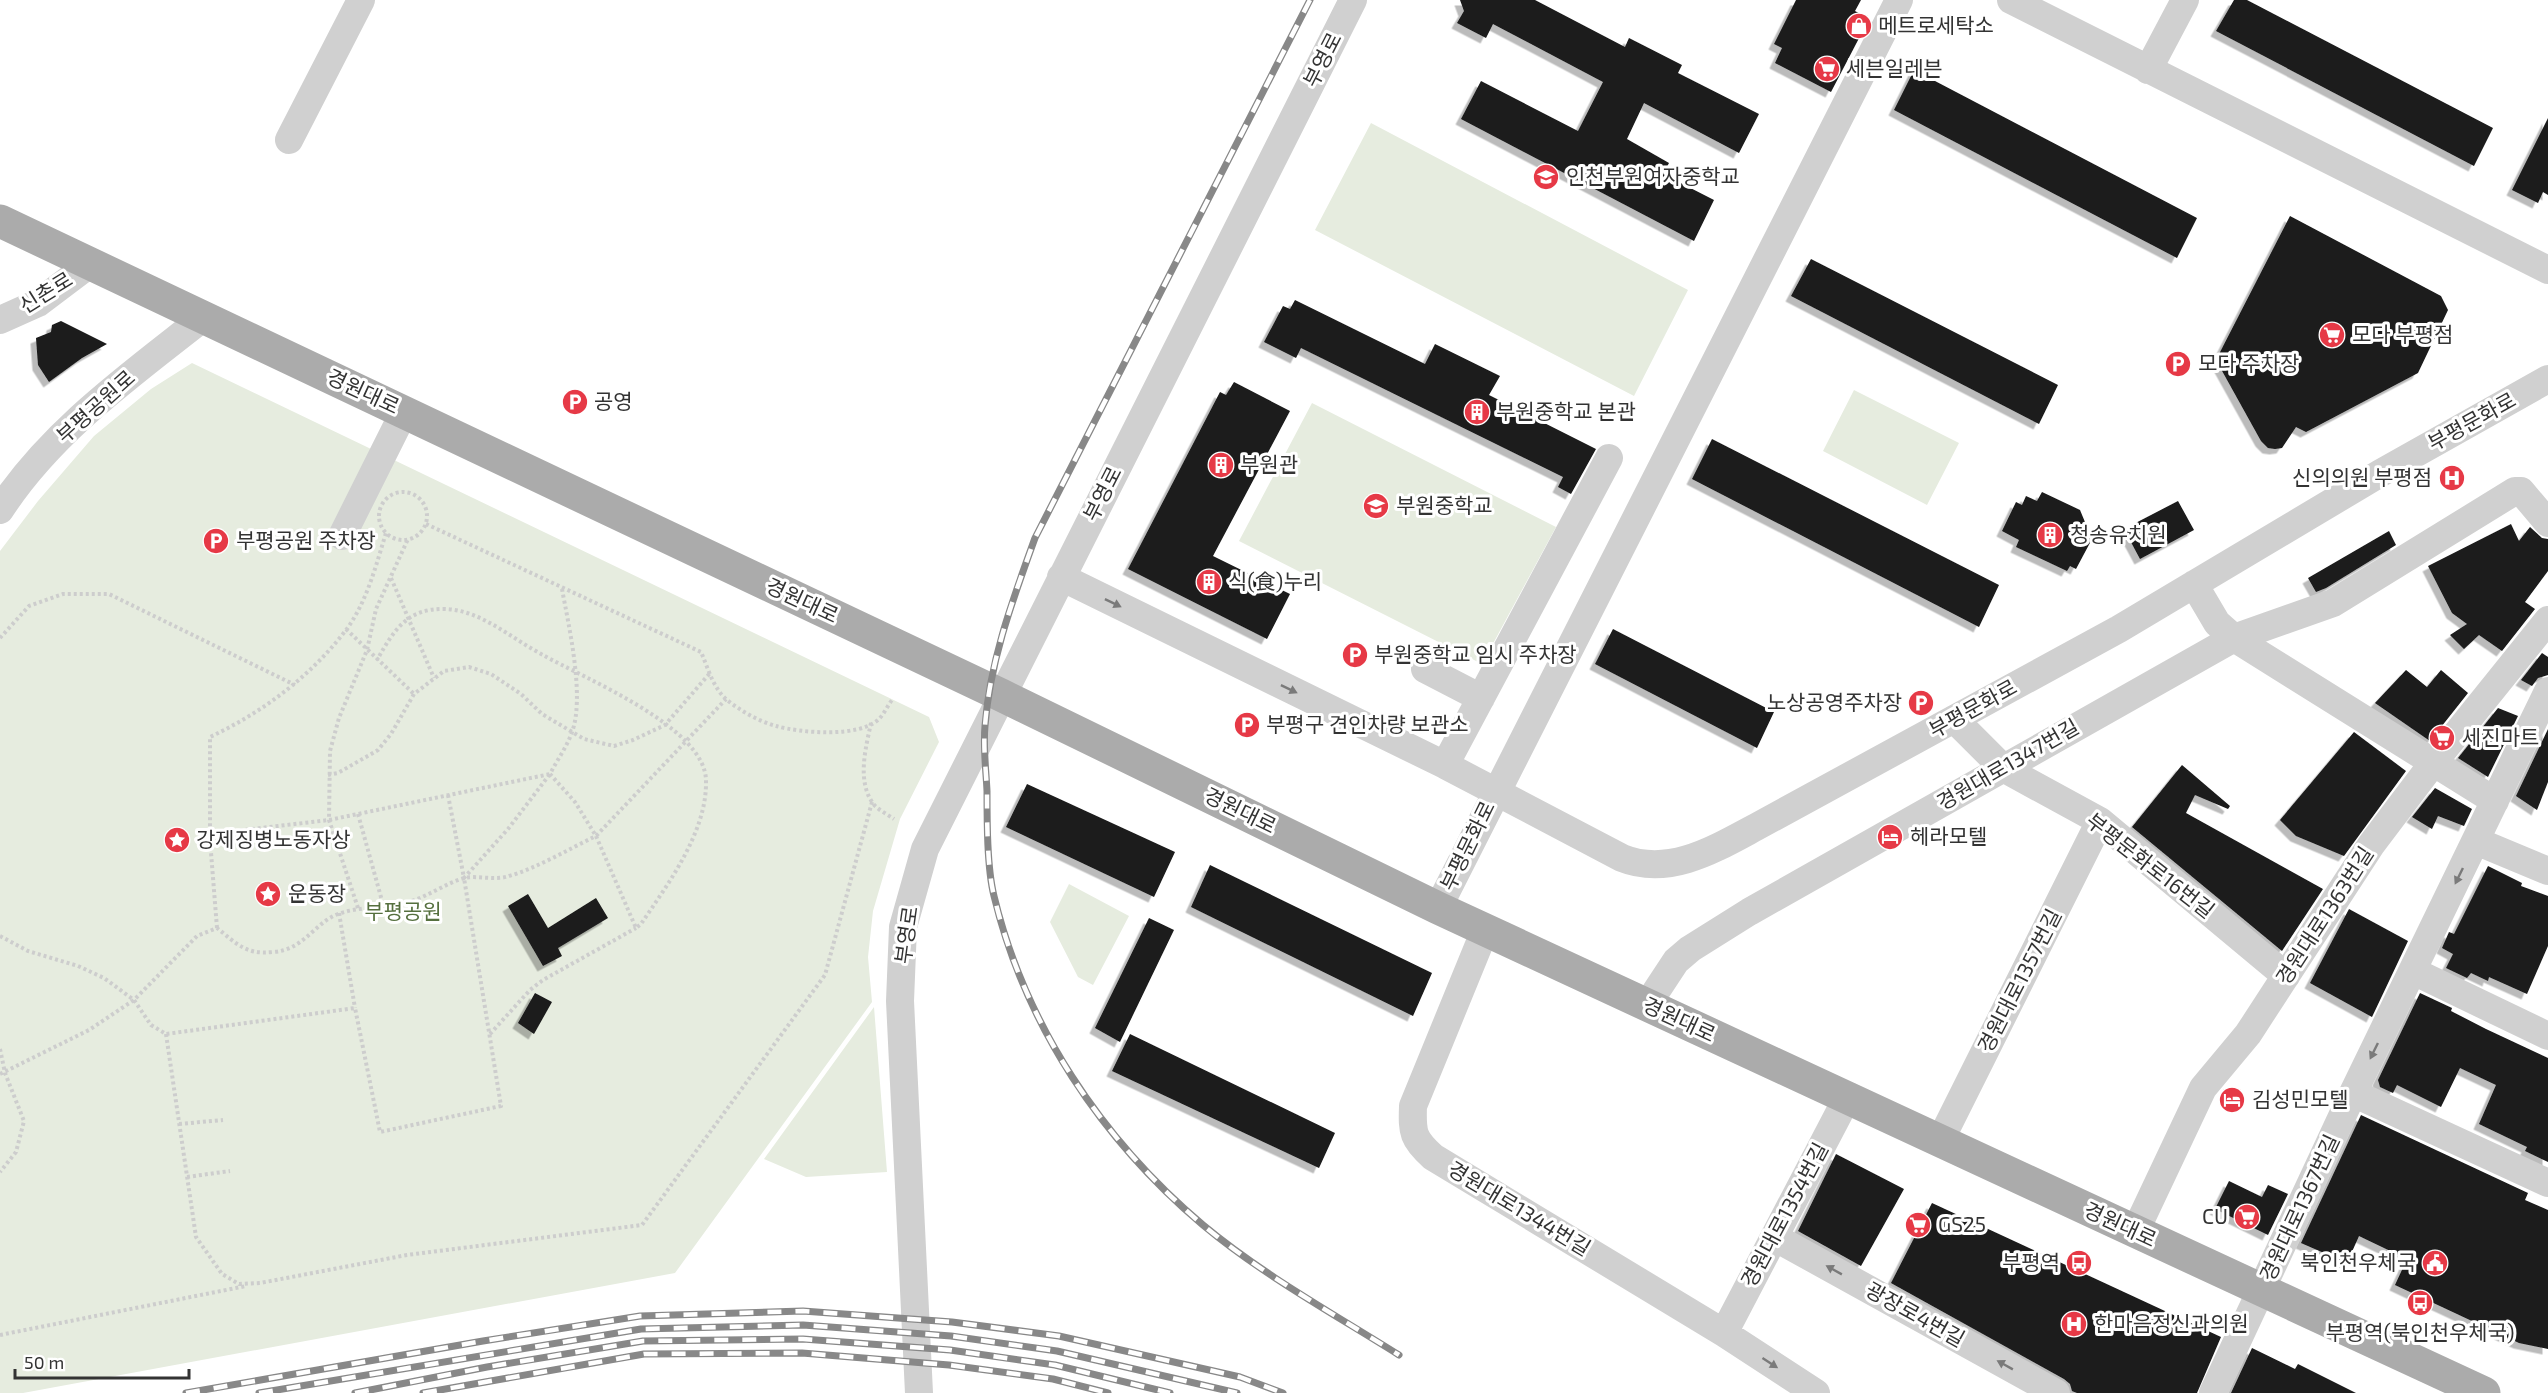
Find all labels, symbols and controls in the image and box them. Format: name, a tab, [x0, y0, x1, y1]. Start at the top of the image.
shop icon: 메트로세탁소	[1844, 11, 1874, 41]
place label: 메트로세탁소	[1878, 12, 1994, 37]
street label: 부영로	[1297, 28, 1346, 91]
supermarket icon: 세븐일레븐	[1812, 54, 1842, 84]
place label: 세븐일레븐	[1846, 55, 1943, 80]
school or university icon: 인천부원여자중학교	[1531, 162, 1561, 192]
place label: 인천부원여자중학교	[1566, 163, 1740, 188]
street label: 신촌로	[14, 266, 76, 318]
supermarket icon: 모다 부평점	[2317, 320, 2347, 350]
place label: 모다 부평점	[2352, 321, 2453, 346]
parking icon: 모다 주차장	[2163, 349, 2193, 379]
place label: 모다 주차장	[2198, 350, 2299, 375]
street label: 경원대로	[323, 363, 404, 418]
street label: 부평공원로	[51, 364, 139, 447]
street label: 부평문화로	[2423, 386, 2520, 455]
parking icon: 공영	[560, 387, 590, 417]
place label: 공영	[594, 388, 633, 413]
building icon: 부원중학교 본관	[1462, 397, 1492, 427]
place label: 부원중학교 본관	[1496, 398, 1636, 423]
building icon: 부원관	[1206, 450, 1236, 480]
place label: 부원관	[1240, 451, 1298, 476]
street label: 부영로	[1077, 462, 1126, 525]
hospital icon: 신의의원 부평점	[2437, 463, 2467, 493]
place label: 신의의원 부평점	[2292, 464, 2432, 489]
school or university icon: 부원중학교	[1361, 491, 1391, 521]
place label: 부원중학교	[1396, 492, 1493, 517]
building icon: 청송유치원	[2035, 520, 2065, 550]
place label: 청송유치원	[2070, 521, 2167, 546]
parking icon: 부평공원 주차장	[201, 526, 231, 556]
place label: 부평공원 주차장	[236, 527, 376, 552]
building icon: 식(食)누리	[1194, 567, 1224, 597]
place label: 식(食)누리	[1228, 568, 1322, 593]
street label: 경원대로	[762, 572, 843, 627]
one-way arrow	[1105, 598, 1122, 608]
parking icon: 부원중학교 임시 주차장	[1340, 640, 1370, 670]
place label: 부원중학교 임시 주차장	[1374, 641, 1577, 666]
street label: 부평문화로	[1924, 673, 2021, 742]
one-way arrow	[1280, 684, 1297, 693]
parking icon: 노상공영주차장	[1906, 688, 1936, 718]
place label: 노상공영주차장	[1767, 689, 1902, 714]
parking icon: 부평구 견인차량 보관소	[1232, 710, 1262, 740]
place label: 부평구 견인차량 보관소	[1266, 711, 1469, 736]
street label: 경원대로1347번길	[1932, 713, 2083, 814]
supermarket icon: 세진마트	[2427, 723, 2457, 753]
place label: 세진마트	[2462, 724, 2539, 749]
street label: 경원대로	[1200, 781, 1281, 838]
street label: 부평문화로	[1434, 796, 1499, 894]
street label: 부평문화로16번길	[2082, 807, 2220, 923]
hotel icon: 헤라모텔	[1875, 822, 1905, 852]
place label: 헤라모텔	[1910, 823, 1987, 848]
place icon: 강제징병노동자상	[162, 825, 192, 855]
place label: 강제징병노동자상	[196, 826, 351, 851]
street label: 경원대로1363번길	[2270, 841, 2378, 989]
one-way arrow	[2454, 867, 2463, 884]
place icon: 운동장	[253, 879, 283, 909]
place label: 운동장	[288, 880, 346, 905]
park label: 부평공원	[364, 898, 442, 923]
street label: 부영로	[889, 904, 922, 965]
street label: 경원대로1357번길	[1972, 904, 2066, 1056]
street label: 경원대로	[1639, 991, 1720, 1046]
one-way arrow	[2369, 1043, 2378, 1060]
hotel icon: 김성민모텔	[2217, 1085, 2247, 1115]
place label: 김성민모텔	[2252, 1086, 2349, 1111]
street label: 경원대로1367번길	[2254, 1130, 2344, 1285]
street label: 경원대로1354번길	[1735, 1138, 1832, 1291]
street label: 경원대로1344번길	[1444, 1155, 1596, 1260]
street label: 경원대로	[2080, 1196, 2161, 1251]
supermarket icon: CU	[2232, 1202, 2262, 1232]
place label: CU	[2202, 1203, 2228, 1228]
supermarket icon: GS25	[1903, 1210, 1933, 1240]
place label: GS25	[1938, 1211, 1986, 1236]
bus stop icon: 부평역	[2064, 1248, 2094, 1278]
public building icon: 북인천우체국	[2420, 1248, 2450, 1278]
place label: 부평역	[2002, 1249, 2060, 1274]
place label: 북인천우체국	[2300, 1249, 2416, 1274]
one-way arrow	[1826, 1265, 1843, 1275]
street label: 광장로4번길	[1862, 1276, 1970, 1351]
bus stop icon: 부평역(북인천우체국)	[2405, 1288, 2435, 1318]
hospital icon: 한마음정신과의원	[2059, 1309, 2089, 1339]
place label: 한마음정신과의원	[2094, 1310, 2249, 1335]
place label: 부평역(북인천우체국)	[2326, 1319, 2514, 1344]
scale bar	[15, 1342, 189, 1380]
text: 50 m	[24, 1351, 64, 1373]
one-way arrow	[1761, 1357, 1777, 1369]
one-way arrow	[1996, 1360, 2013, 1370]

